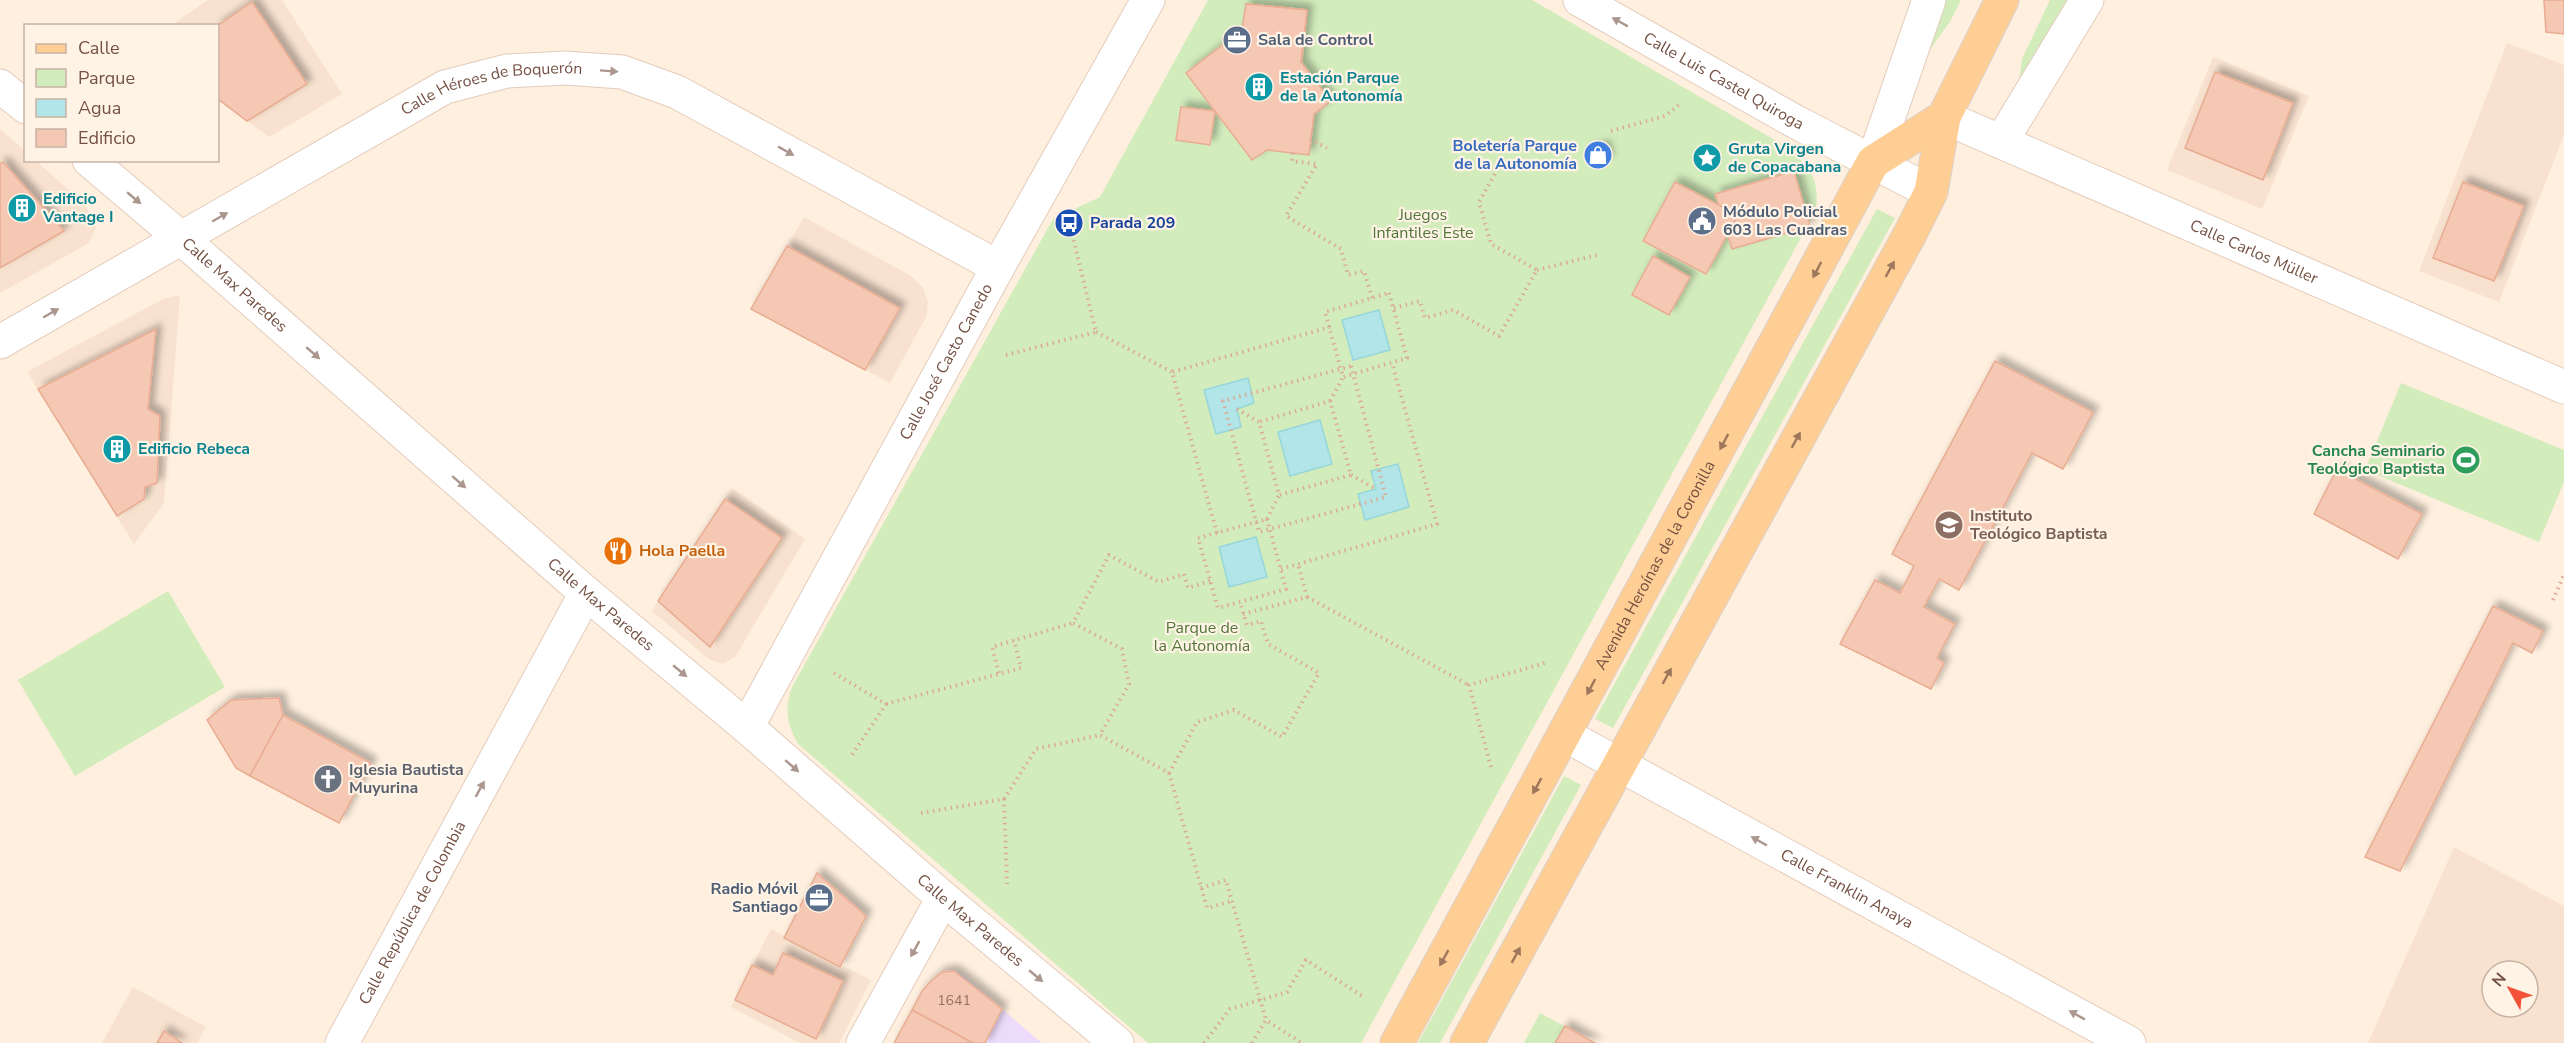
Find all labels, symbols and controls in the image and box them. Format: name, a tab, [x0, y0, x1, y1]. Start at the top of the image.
one-way arrow	[1611, 17, 1628, 27]
legend	[24, 24, 219, 162]
office icon: Sala de Control	[1221, 24, 1253, 56]
street label: Calle Luis Castel Quiroga	[1639, 27, 1808, 135]
place label: Sala de Control	[1258, 29, 1373, 51]
text: Calle	[78, 36, 120, 60]
street label: Calle Héroes de Boquerón	[397, 57, 583, 121]
text: Parque	[78, 66, 135, 90]
one-way arrow	[600, 66, 619, 76]
place label: Estación Parque de la Autonomía	[1280, 67, 1403, 107]
building icon: Estación Parque de la Autonomía	[1243, 71, 1275, 103]
text: Agua	[78, 96, 121, 120]
text: Edificio	[78, 126, 136, 150]
place label: Boletería Parque de la Autonomía	[1452, 135, 1577, 175]
place label: Gruta Virgen de Copacabana	[1728, 138, 1841, 178]
shop icon: Boletería Parque de la Autonomía	[1582, 139, 1614, 171]
place icon: Gruta Virgen de Copacabana	[1691, 142, 1723, 174]
one-way arrow	[778, 146, 795, 156]
place label: Edificio Vantage I	[42, 188, 114, 228]
one-way arrow	[126, 191, 141, 204]
building icon: Edificio Vantage I	[6, 192, 38, 224]
place label: Módulo Policial 603 Las Cuadras	[1723, 201, 1847, 241]
park label: Juegos Infantiles Este	[1372, 204, 1474, 244]
public building icon: Módulo Policial 603 Las Cuadras	[1686, 205, 1718, 237]
bus stop icon: Parada 209	[1053, 207, 1085, 239]
one-way arrow	[212, 211, 228, 222]
place label: Parada 209	[1090, 212, 1175, 234]
street label: Calle Carlos Müller	[2186, 214, 2322, 290]
street label: Calle Max Paredes	[177, 233, 292, 337]
one-way arrow	[1885, 261, 1895, 278]
one-way arrow	[1812, 262, 1822, 279]
street label: Calle José Casto Canedo	[895, 279, 998, 444]
one-way arrow	[43, 308, 60, 318]
one-way arrow	[305, 346, 320, 359]
one-way arrow	[1791, 431, 1801, 448]
building icon: Edificio Rebeca	[101, 433, 133, 465]
one-way arrow	[1719, 433, 1729, 450]
place label: Edificio Rebeca	[138, 438, 250, 460]
place label: Cancha Seminario Teológico Baptista	[2307, 440, 2445, 480]
sports icon: Cancha Seminario Teológico Baptista	[2450, 444, 2482, 476]
street label: Avenida Heroínas de la Coronilla	[1590, 457, 1721, 674]
one-way arrow	[452, 475, 467, 489]
place label: Instituto Teológico Baptista	[1970, 505, 2108, 545]
school or university icon: Instituto Teológico Baptista	[1933, 509, 1965, 541]
restaurant icon: Hola Paella	[602, 535, 634, 567]
place label: Hola Paella	[639, 540, 725, 562]
street label: Calle Max Paredes	[543, 553, 659, 656]
park label: Parque de la Autonomía	[1154, 617, 1250, 657]
one-way arrow	[672, 664, 687, 677]
one-way arrow	[1662, 668, 1672, 685]
one-way arrow	[1586, 679, 1596, 696]
place label: Iglesia Bautista Muyurina	[349, 759, 464, 799]
one-way arrow	[784, 759, 799, 773]
church icon: Iglesia Bautista Muyurina	[312, 763, 344, 795]
one-way arrow	[1532, 778, 1542, 795]
one-way arrow	[475, 780, 485, 797]
street label: Calle República de Colombia	[354, 817, 471, 1009]
one-way arrow	[1750, 836, 1767, 846]
street label: Calle Franklin Anaya	[1776, 844, 1917, 934]
street label: Calle Max Paredes	[912, 869, 1028, 972]
place label: Radio Móvil Santiago	[711, 878, 798, 918]
office icon: Radio Móvil Santiago	[803, 882, 835, 914]
one-way arrow	[910, 941, 920, 958]
one-way arrow	[1511, 946, 1521, 963]
one-way arrow	[1439, 949, 1449, 966]
north arrow	[2480, 959, 2540, 1019]
text: N	[2487, 968, 2512, 992]
one-way arrow	[1028, 969, 1043, 982]
house number: 1641	[937, 991, 971, 1010]
one-way arrow	[2069, 1010, 2086, 1020]

